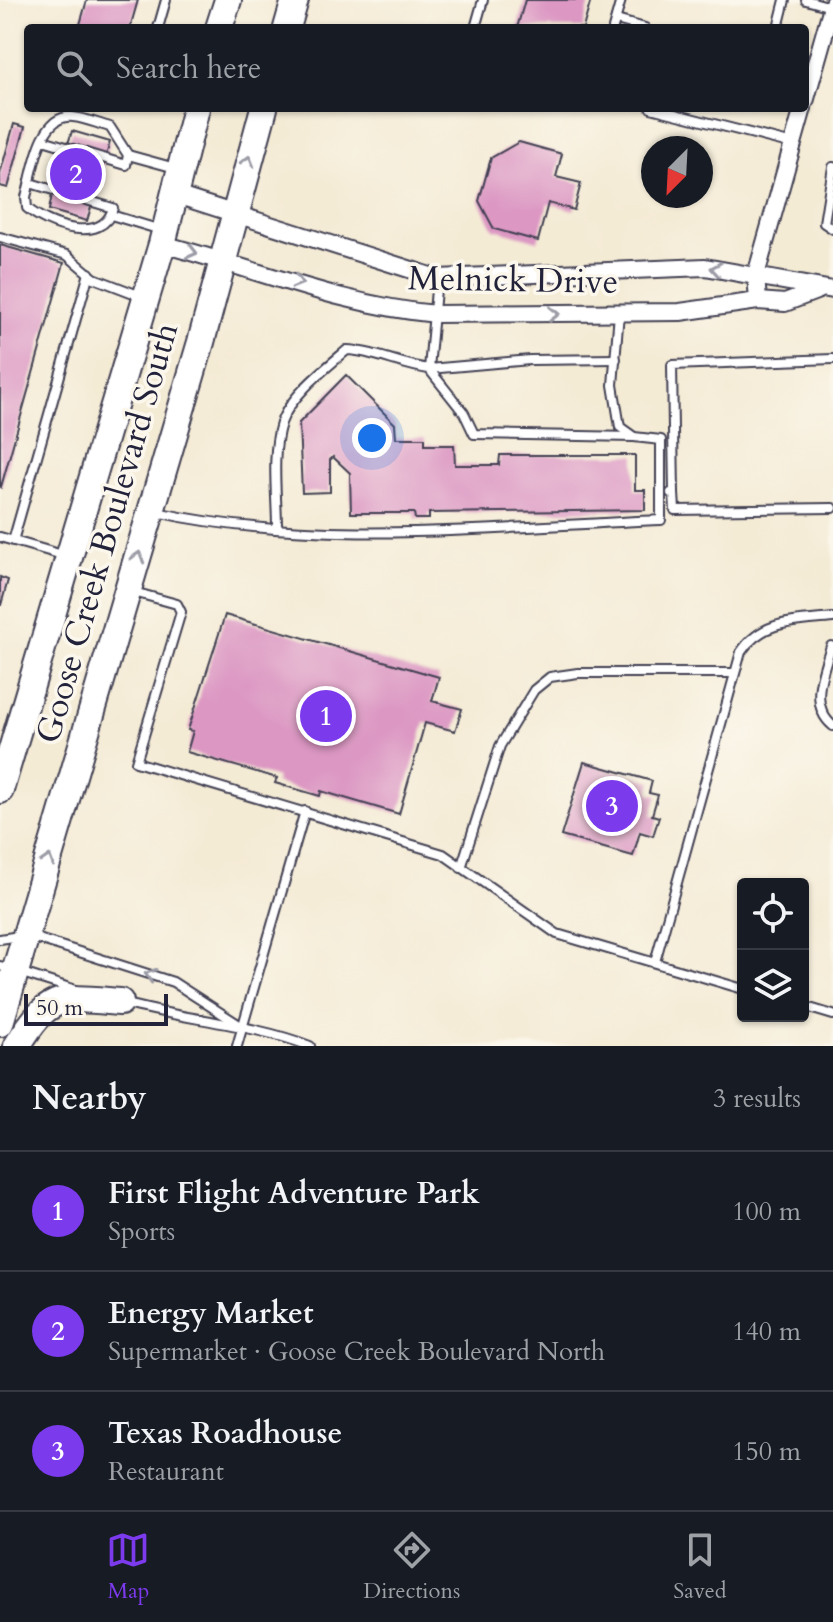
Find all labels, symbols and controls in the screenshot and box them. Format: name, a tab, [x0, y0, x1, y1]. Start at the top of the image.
search box	[24, 24, 809, 112]
icon: search	[52, 46, 96, 90]
text: Search here	[116, 48, 261, 89]
north arrow	[641, 136, 713, 208]
pin: 2	[50, 144, 102, 204]
one-way arrow	[239, 155, 255, 169]
one-way arrow	[185, 242, 199, 259]
street label: Melnick Drive	[408, 255, 618, 305]
one-way arrow	[710, 261, 723, 278]
one-way arrow	[291, 273, 305, 289]
one-way arrow	[548, 305, 561, 323]
street label: Goose Creek Boulevard South	[25, 317, 189, 749]
your location	[352, 418, 392, 458]
one-way arrow	[129, 551, 145, 565]
pin: 1	[300, 686, 352, 746]
pin: 3	[586, 776, 638, 836]
one-way arrow	[39, 854, 55, 867]
map controls	[737, 878, 809, 1022]
button: locate	[737, 878, 809, 950]
button: layers	[737, 950, 809, 1022]
one-way arrow	[144, 968, 158, 984]
scale bar	[24, 990, 168, 1026]
text: 50 m	[36, 993, 83, 1023]
text: Nearby	[32, 1075, 147, 1121]
text: 3 results	[713, 1081, 801, 1116]
text: First Flight Adventure Park	[108, 1173, 480, 1214]
text: 1	[51, 1194, 65, 1229]
text: 100 m	[732, 1194, 801, 1229]
text: Sports	[108, 1214, 175, 1249]
text: Energy Market	[108, 1293, 314, 1334]
text: 2	[51, 1314, 65, 1349]
text: 140 m	[732, 1314, 801, 1349]
text: Supermarket · Goose Creek Boulevard North	[108, 1334, 605, 1369]
text: Texas Roadhouse	[108, 1413, 342, 1454]
text: 3	[51, 1434, 65, 1469]
text: 150 m	[732, 1434, 801, 1469]
text: Restaurant	[108, 1454, 224, 1489]
tab: Map	[106, 1528, 150, 1606]
tab: Directions	[363, 1528, 460, 1606]
tab: Saved	[673, 1528, 727, 1606]

